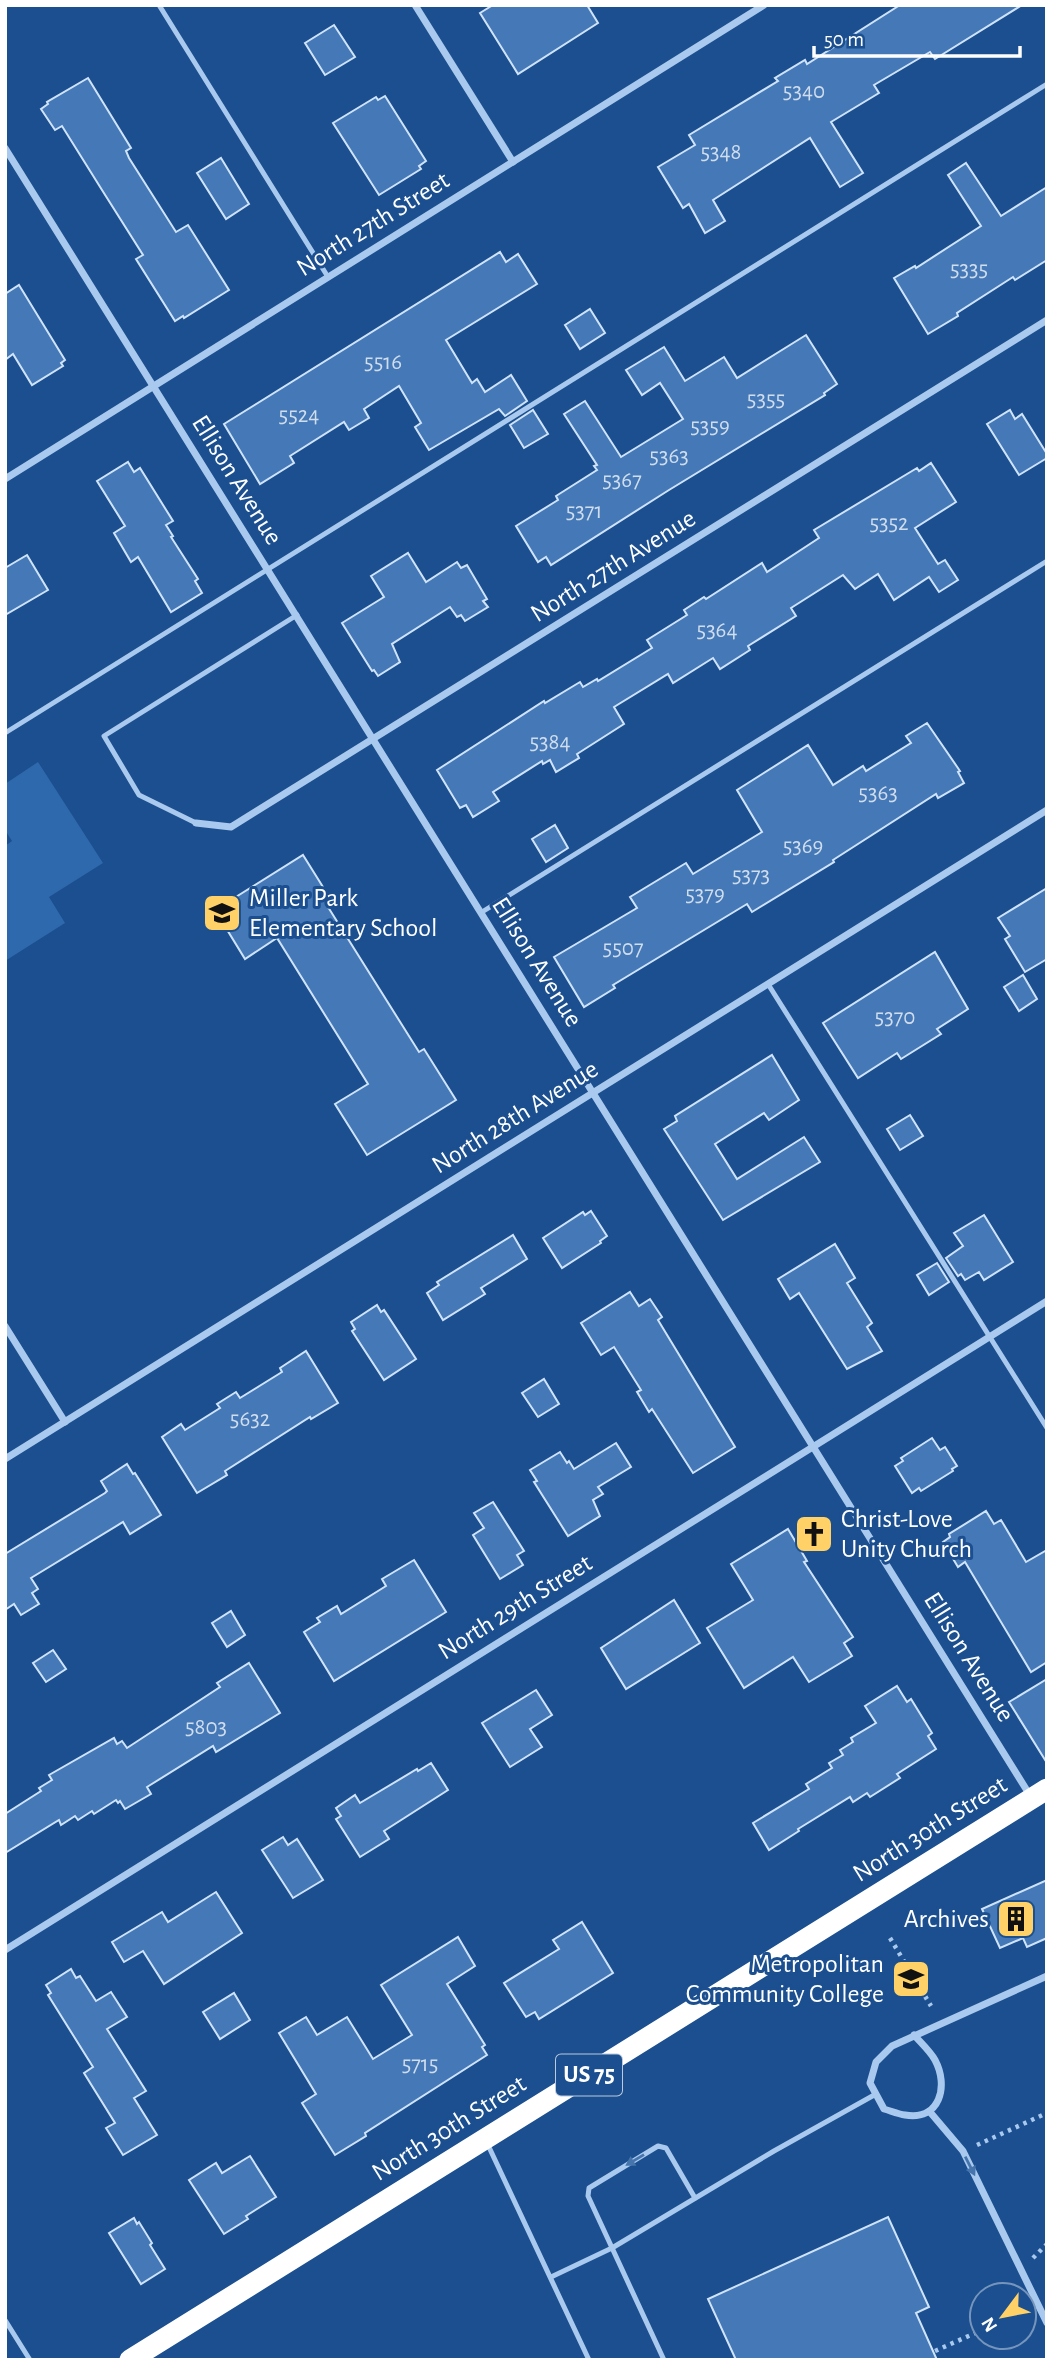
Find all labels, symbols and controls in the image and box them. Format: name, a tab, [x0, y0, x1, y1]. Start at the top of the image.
scale bar	[814, 14, 1020, 58]
text: 50 m	[824, 29, 864, 50]
house number: 5340	[783, 80, 825, 103]
house number: 5348	[700, 141, 742, 164]
street label: North 27th Street	[292, 167, 454, 281]
house number: 5335	[950, 258, 988, 281]
house number: 5516	[364, 351, 402, 374]
house number: 5355	[747, 388, 785, 411]
house number: 5524	[279, 404, 319, 427]
street label: Ellison Avenue	[187, 411, 287, 549]
house number: 5359	[690, 415, 730, 438]
house number: 5363	[649, 445, 689, 468]
house number: 5367	[602, 469, 642, 492]
house number: 5371	[566, 500, 602, 523]
street label: North 27th Avenue	[526, 505, 700, 627]
house number: 5352	[869, 512, 909, 535]
house number: 5364	[697, 619, 737, 642]
house number: 5384	[529, 731, 571, 754]
house number: 5363	[858, 782, 898, 805]
house number: 5369	[783, 835, 823, 858]
house number: 5373	[732, 864, 770, 887]
house number: 5379	[685, 883, 725, 906]
place label: Miller Park Elementary School	[249, 885, 438, 941]
school or university icon: Miller Park Elementary School	[201, 892, 243, 934]
street label: Ellison Avenue	[487, 893, 587, 1031]
house number: 5507	[603, 937, 643, 960]
house number: 5370	[875, 1006, 915, 1029]
street label: North 28th Avenue	[427, 1056, 603, 1178]
house number: 5632	[230, 1408, 270, 1431]
place label: Christ-Love Unity Church	[841, 1506, 972, 1562]
church icon: Christ-Love Unity Church	[793, 1513, 835, 1555]
street label: North 29th Street	[434, 1549, 596, 1665]
street label: Ellison Avenue	[919, 1588, 1019, 1726]
house number: 5803	[185, 1716, 227, 1739]
street label: North 30th Street	[848, 1771, 1012, 1887]
building icon: Archives	[995, 1898, 1037, 1940]
place label: Archives	[904, 1906, 989, 1932]
place label: Metropolitan Community College	[686, 1951, 884, 2007]
school or university icon: Metropolitan Community College	[890, 1958, 932, 2000]
house number: 5715	[402, 2053, 438, 2076]
road number: US 75	[556, 2054, 622, 2096]
street label: North 30th Street	[367, 2070, 531, 2186]
one-way arrow	[626, 2153, 645, 2166]
one-way arrow	[965, 2156, 976, 2176]
north arrow	[968, 2281, 1038, 2351]
text: N	[978, 2314, 1001, 2335]

